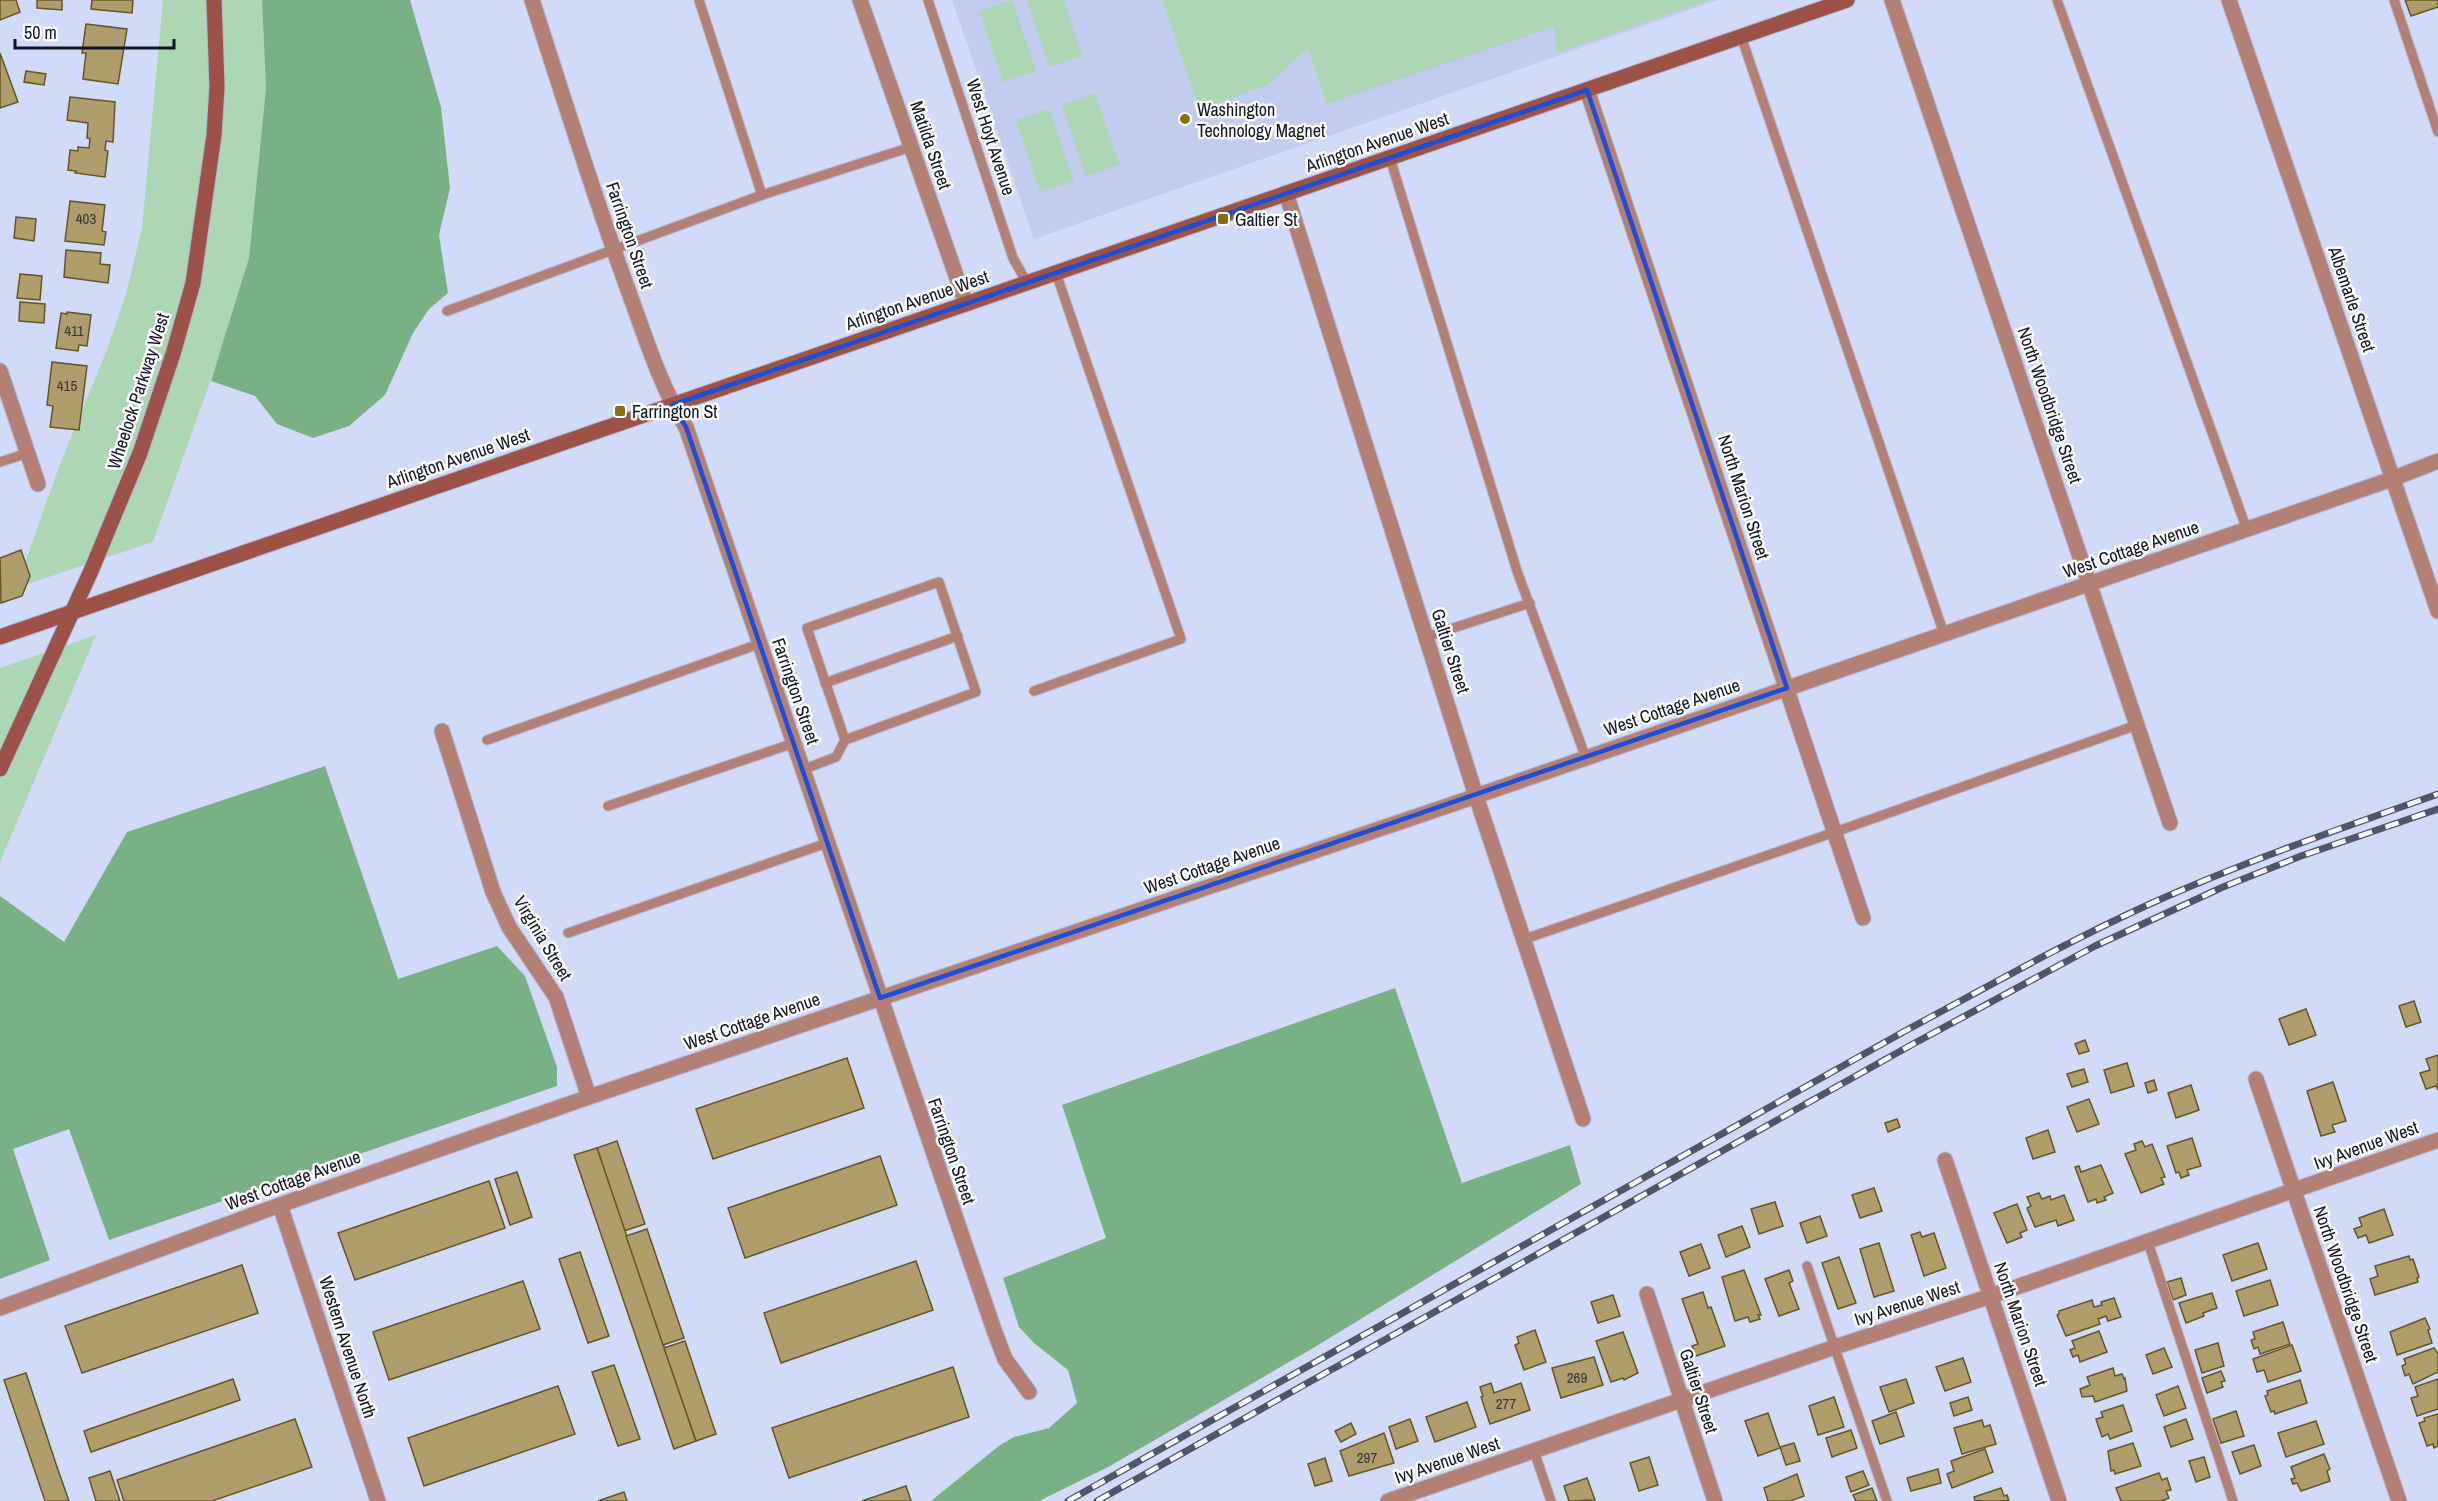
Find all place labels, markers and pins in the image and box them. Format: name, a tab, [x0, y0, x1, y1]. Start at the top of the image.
place label: Washington Technology Magnet	[1197, 97, 1325, 143]
marker: Washington Technology Magnet	[1178, 112, 1192, 126]
place label: Galtier St	[1235, 207, 1297, 232]
marker: Galtier St	[1216, 212, 1230, 226]
place label: Farrington St	[632, 399, 717, 424]
marker: Farrington St	[613, 404, 627, 418]

